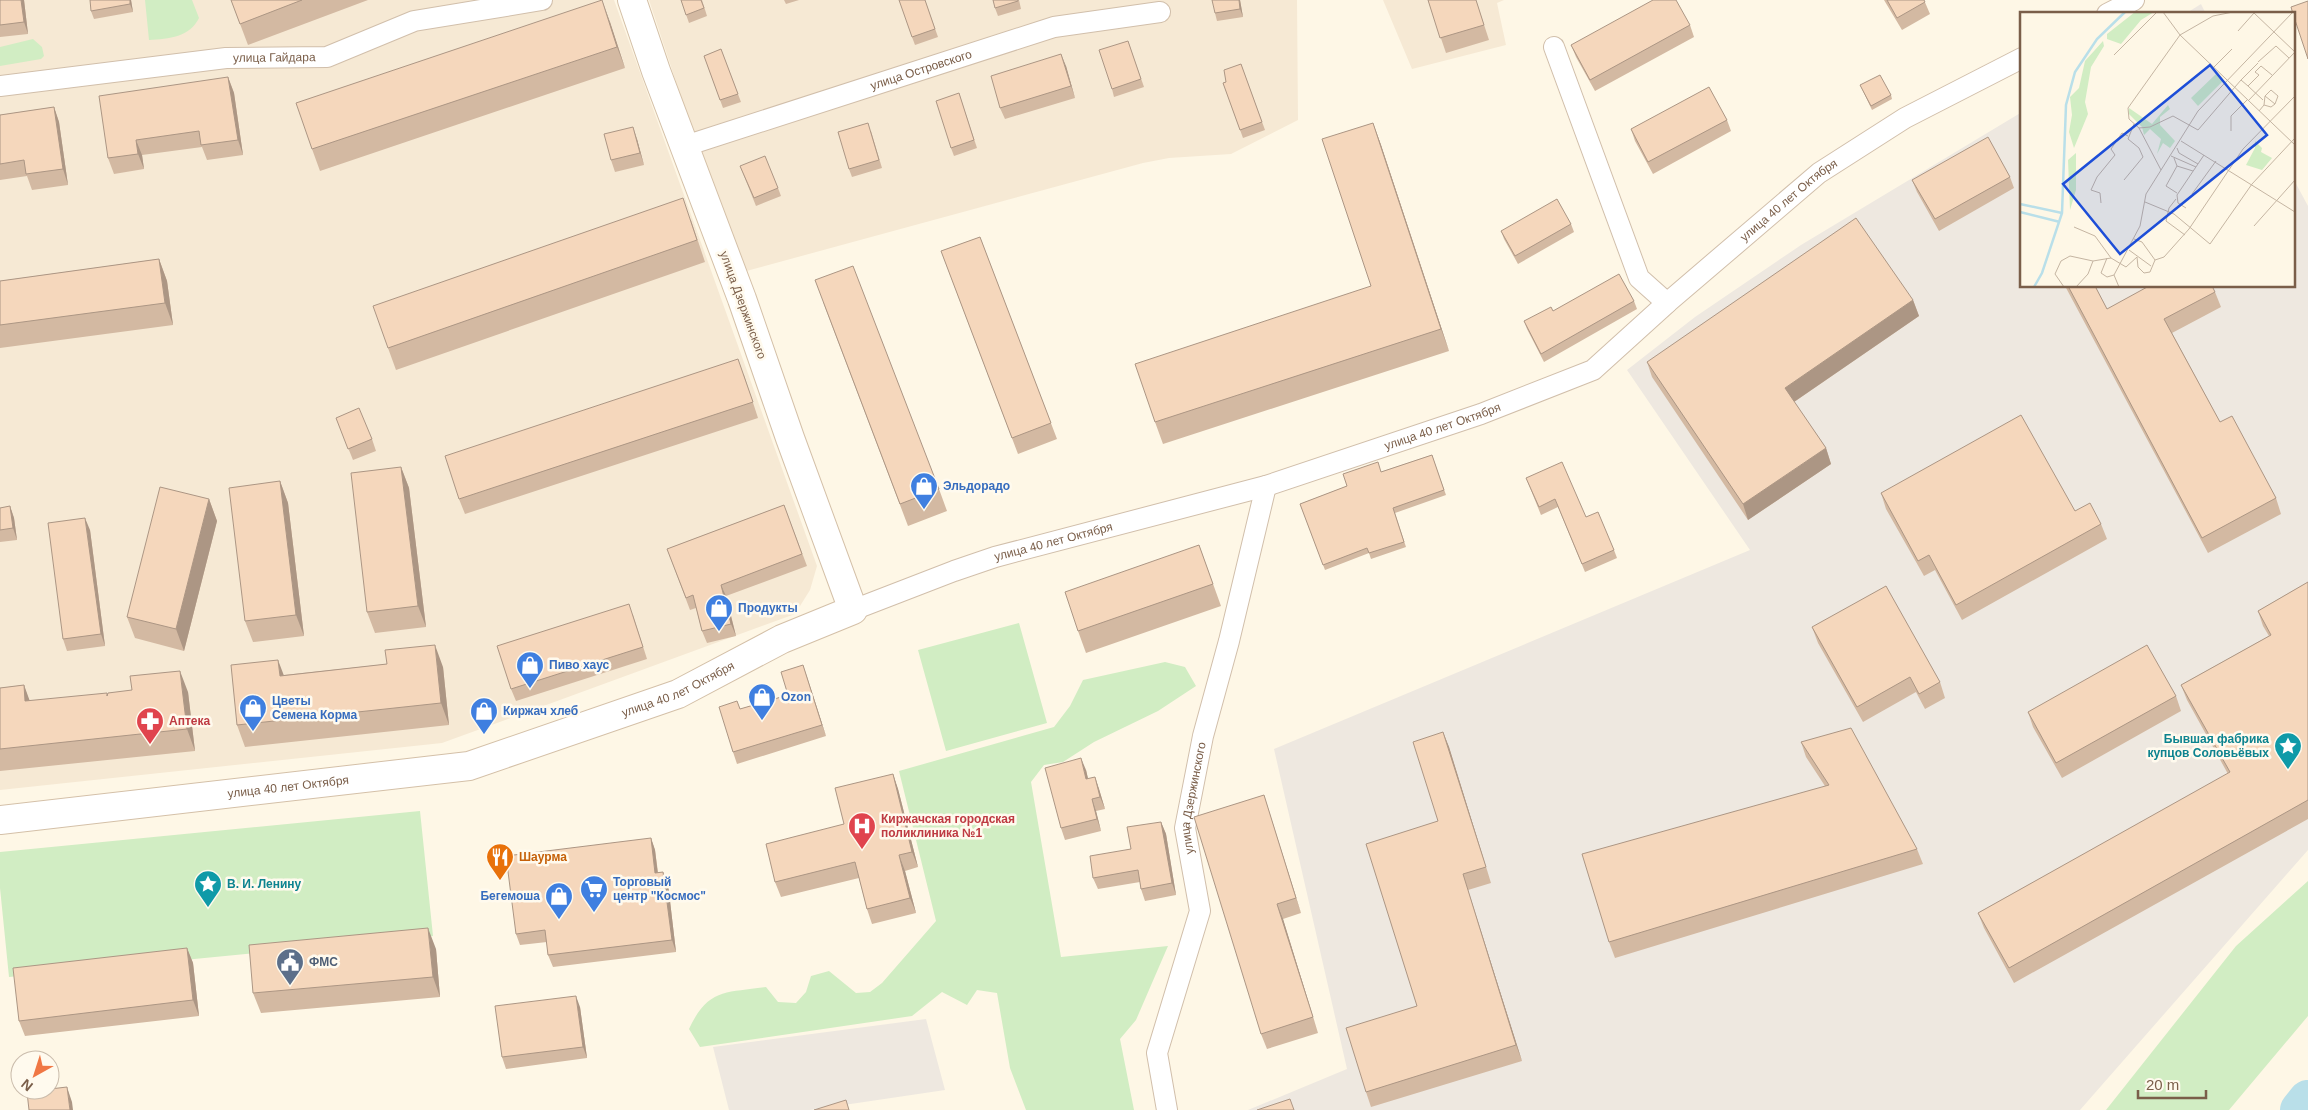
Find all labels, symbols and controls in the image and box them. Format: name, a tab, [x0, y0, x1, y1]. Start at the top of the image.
inset map	[2020, 12, 2296, 288]
street label: улица Островского	[869, 47, 974, 93]
street label: улица Гайдара	[233, 50, 316, 65]
street label: улица 40 лет Октября	[1737, 156, 1840, 244]
street label: улица Дзержинского	[717, 249, 769, 361]
street label: улица 40 лет Октября	[1383, 400, 1503, 453]
shop icon: Эльдорадо	[909, 471, 939, 510]
place label: Эльдорадо	[943, 479, 1010, 493]
street label: улица 40 лет Октября	[993, 519, 1114, 564]
shop icon: Продукты	[704, 593, 734, 632]
place label: Продукты	[738, 601, 798, 615]
shop icon: Пиво хаус	[515, 650, 545, 689]
place label: Пиво хаус	[549, 658, 610, 672]
street label: улица 40 лет Октября	[620, 658, 737, 720]
shop icon: Ozon	[747, 682, 777, 721]
place label: Ozon	[781, 690, 811, 704]
shop icon: Цветы Семена Корма	[238, 693, 268, 732]
place label: Цветы Семена Корма	[272, 694, 358, 722]
shop icon: Киржач хлеб	[469, 696, 499, 735]
place label: Киржач хлеб	[503, 704, 578, 718]
pharmacy icon: Аптека	[135, 706, 165, 745]
place label: Аптека	[169, 714, 210, 728]
place icon: Бывшая фабрика купцов Соловьёвых	[2273, 731, 2303, 770]
place label: Бывшая фабрика купцов Соловьёвых	[2147, 732, 2269, 760]
street label: улица Дзержинского	[1178, 741, 1209, 855]
street label: улица 40 лет Октября	[227, 773, 349, 801]
hospital icon: Киржачская городская поликлиника №1	[847, 811, 877, 850]
place label: Киржачская городская поликлиника №1	[881, 812, 1015, 840]
restaurant icon: Шаурма	[485, 842, 515, 881]
place label: Шаурма	[519, 850, 567, 864]
place icon: В. И. Ленину	[193, 869, 223, 908]
supermarket icon: Торговый центр "Космос"	[579, 874, 609, 913]
place label: Торговый центр "Космос"	[613, 875, 706, 903]
place label: В. И. Ленину	[227, 877, 302, 891]
shop icon: Бегемоша	[544, 881, 574, 920]
place label: Бегемоша	[480, 889, 540, 903]
public building icon: ФМС	[275, 947, 305, 986]
place label: ФМС	[309, 955, 338, 969]
north arrow	[10, 1050, 60, 1100]
scale bar	[2138, 1068, 2206, 1100]
text: N	[18, 1076, 36, 1095]
text: 20 m	[2146, 1076, 2179, 1093]

